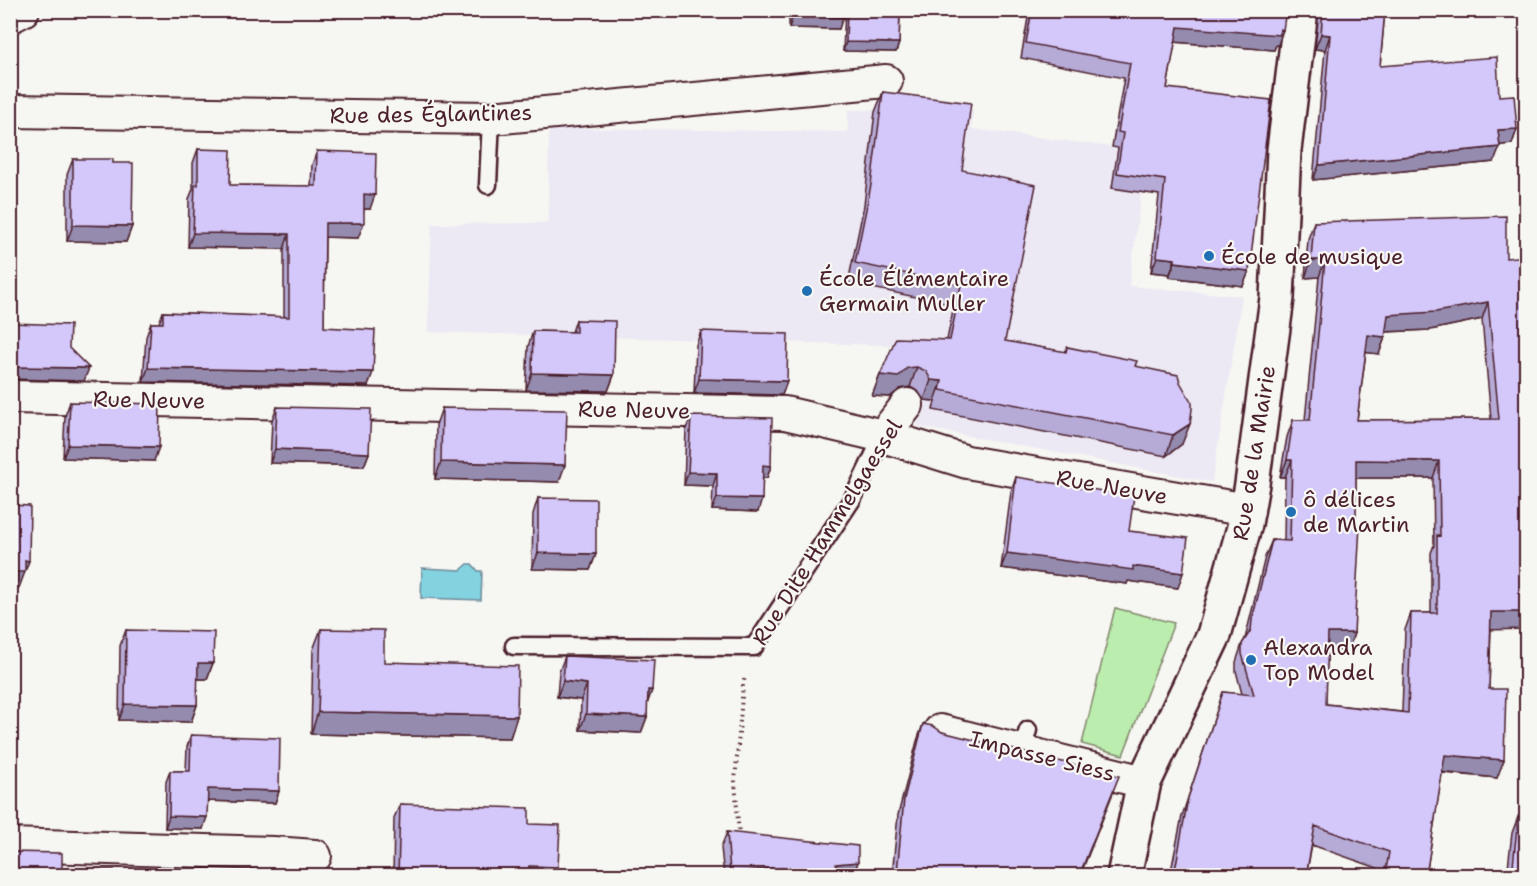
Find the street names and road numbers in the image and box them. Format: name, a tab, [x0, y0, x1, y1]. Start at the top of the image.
street label: Rue des Églantines	[329, 98, 533, 130]
street label: Rue de la Mairie	[1226, 363, 1282, 543]
street label: Rue Neuve	[92, 385, 206, 415]
street label: Rue Neuve	[577, 395, 691, 425]
street label: Rue Dite Hammelgaessel	[745, 413, 909, 651]
street label: Rue Neuve	[1054, 463, 1170, 511]
street label: Impasse Siess	[966, 724, 1118, 788]

